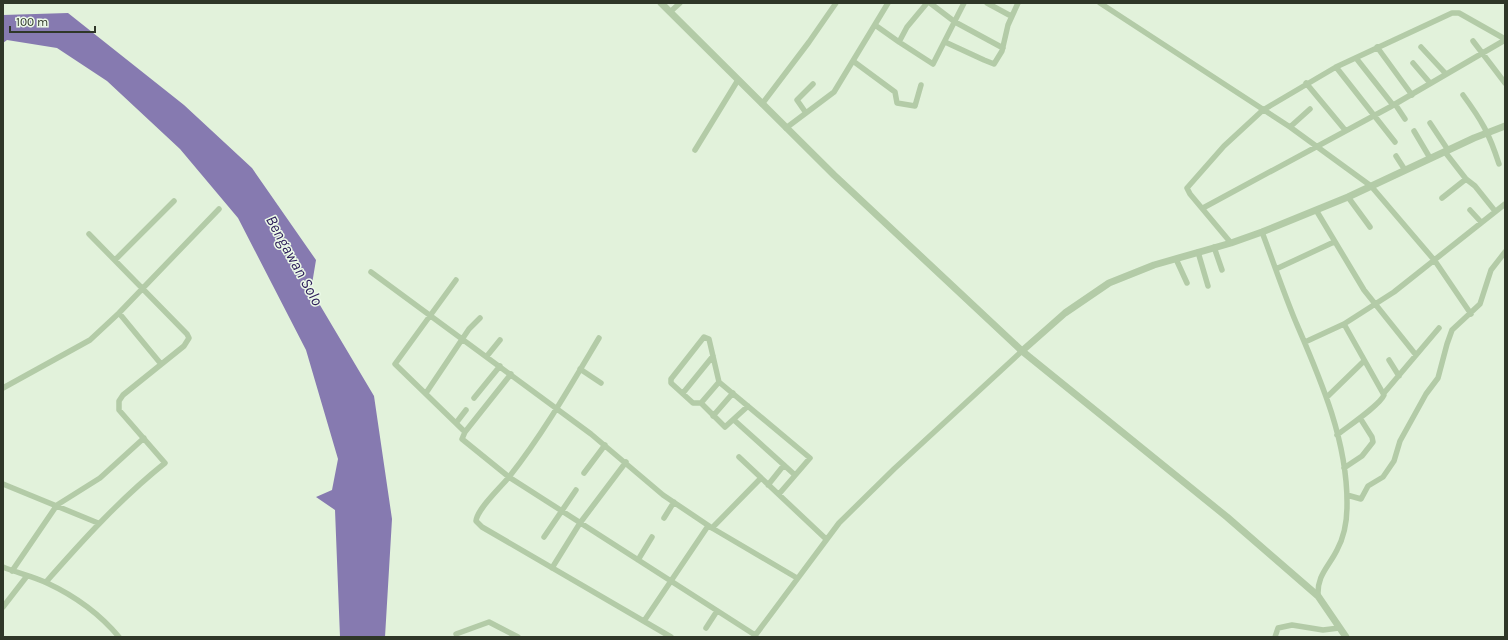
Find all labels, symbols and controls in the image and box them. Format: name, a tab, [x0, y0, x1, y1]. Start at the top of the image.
scale bar	[10, 8, 95, 34]
text: 100 m	[16, 15, 48, 29]
water label: Bengawan Solo	[262, 212, 327, 309]

